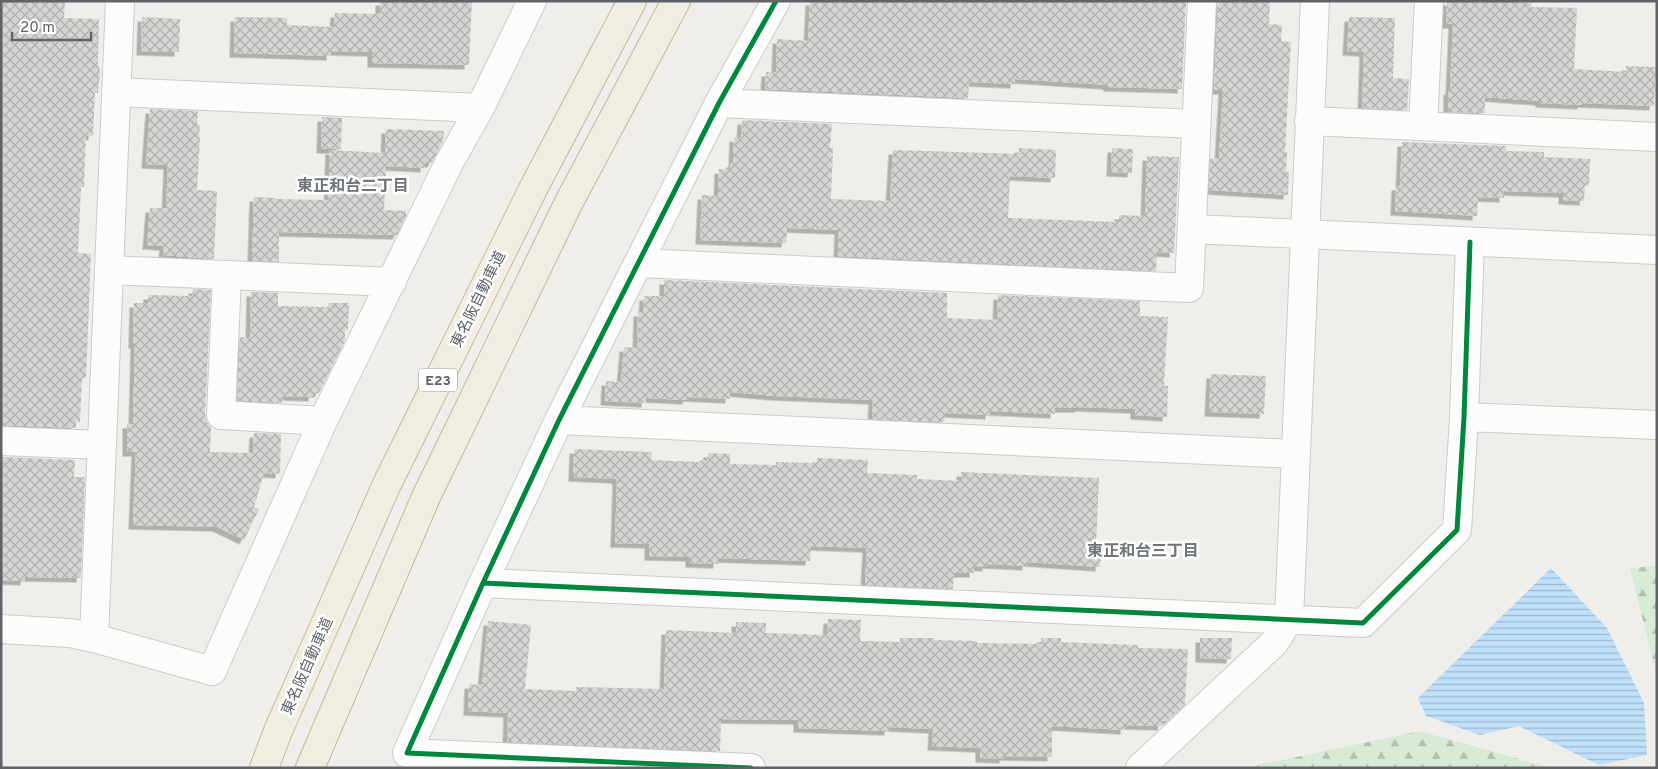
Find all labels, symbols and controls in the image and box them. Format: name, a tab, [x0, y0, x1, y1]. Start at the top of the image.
scale bar	[12, 10, 91, 42]
text: 20 m	[20, 19, 55, 38]
district label: 東正和台二丁目	[297, 177, 409, 197]
street label: 東名阪自動車道	[448, 248, 511, 351]
road number: E23	[419, 368, 457, 392]
district label: 東正和台三丁目	[1087, 542, 1199, 562]
street label: 東名阪自動車道	[278, 615, 338, 718]

